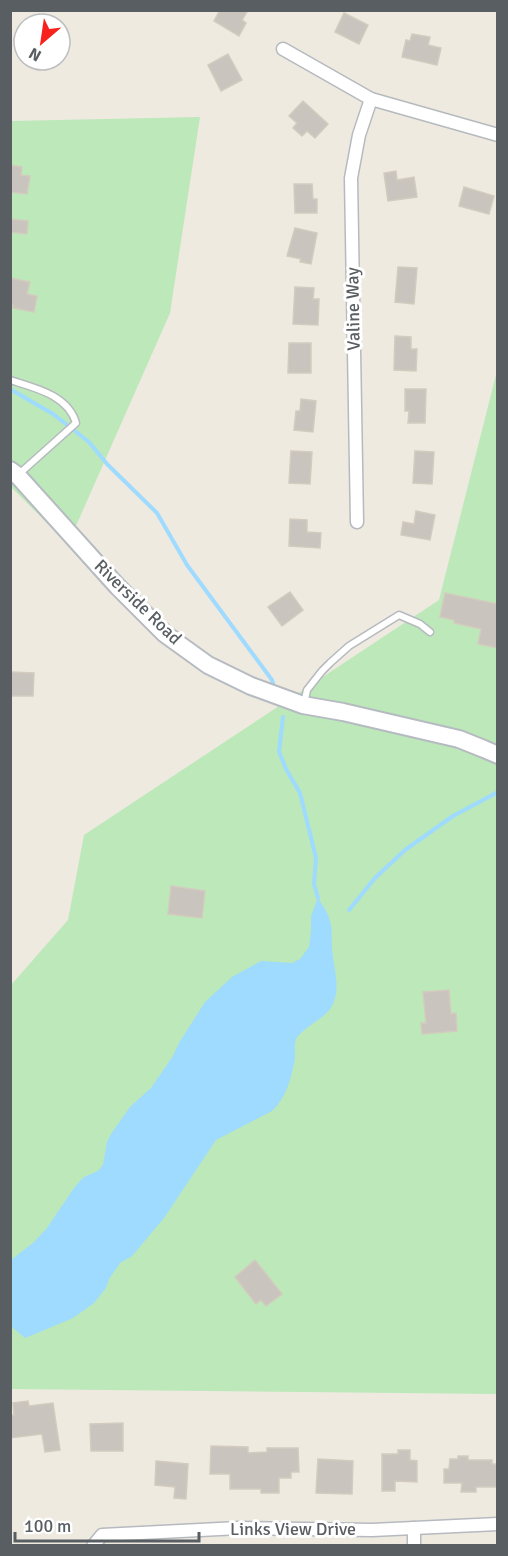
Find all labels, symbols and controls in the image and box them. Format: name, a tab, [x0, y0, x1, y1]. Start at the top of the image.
north arrow	[12, 12, 72, 72]
text: N	[25, 43, 45, 66]
street label: Valine Way	[341, 266, 365, 351]
street label: Riverside Road	[90, 555, 186, 649]
scale bar	[15, 1505, 200, 1543]
text: 100 m	[24, 1515, 71, 1537]
street label: Links View Drive	[230, 1518, 356, 1540]

